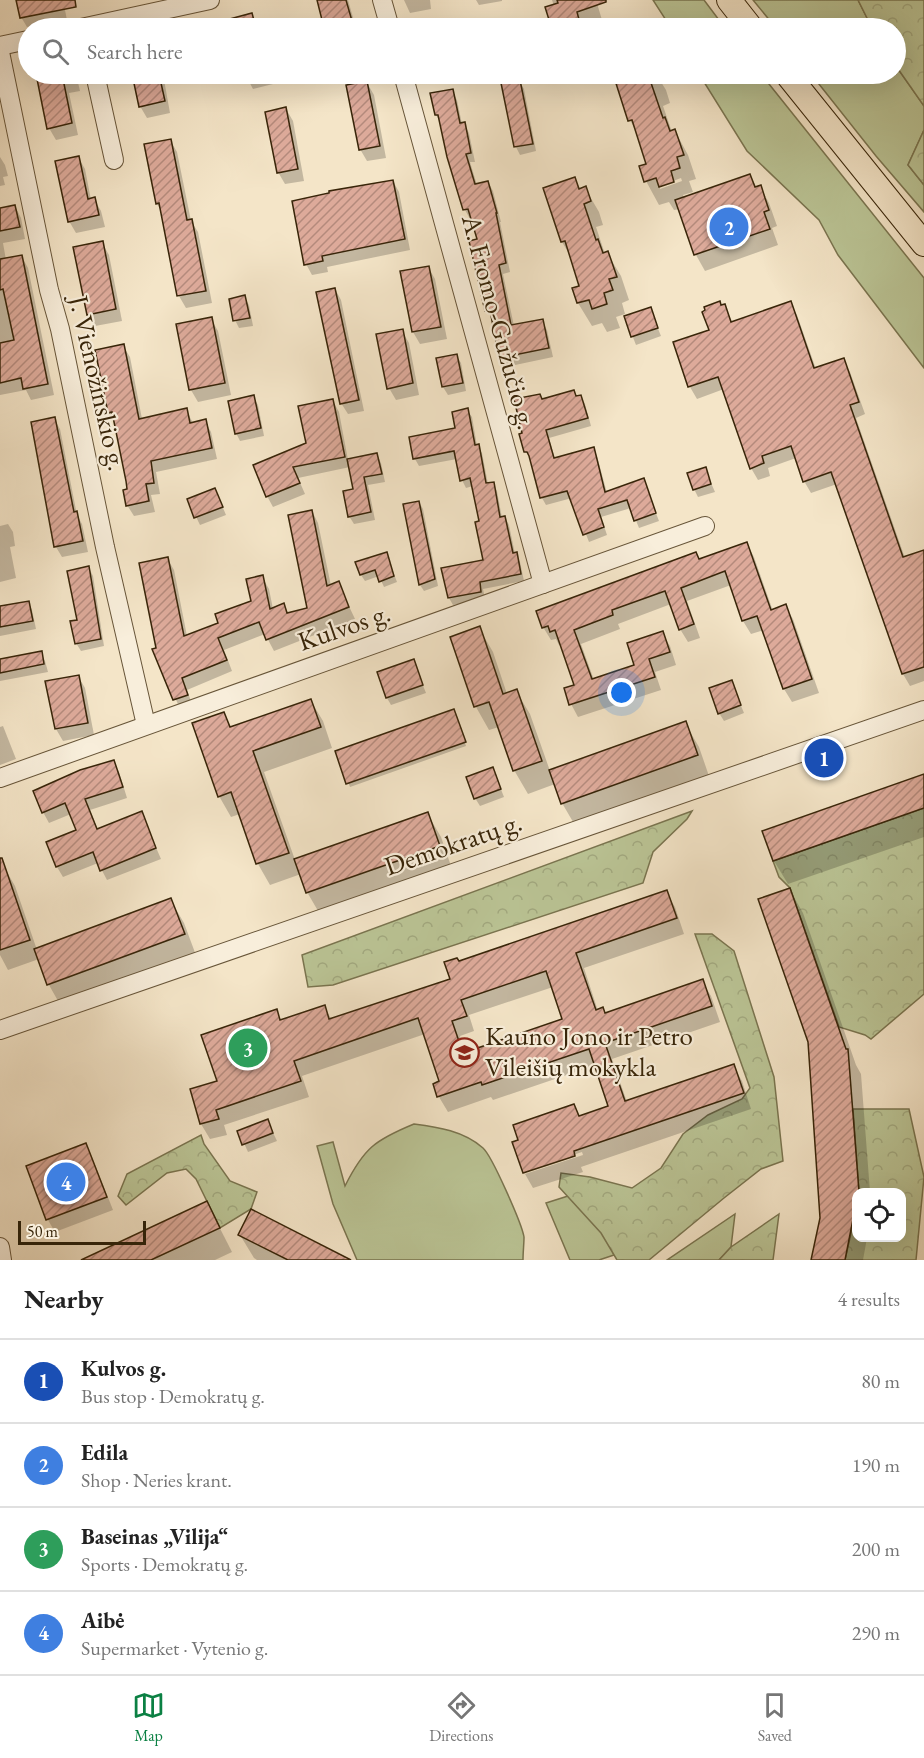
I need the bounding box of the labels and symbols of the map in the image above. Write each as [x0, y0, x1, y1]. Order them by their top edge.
pin: 2 [710, 204, 748, 250]
street label: A. Fromo-Gužučio g. [454, 210, 545, 433]
street label: J. Vienožinskio g. [61, 290, 136, 474]
street label: Kulvos g. [293, 594, 395, 659]
your location [607, 678, 636, 707]
pin: 1 [804, 736, 844, 780]
street label: Demokratų g. [379, 804, 526, 883]
place label: Kauno Jono ir Petro Vileišių mokykla [485, 1018, 693, 1084]
pin: 3 [228, 1026, 268, 1070]
school or university icon: Kauno Jono ir Petro Vileišių mokykla [448, 1036, 480, 1068]
pin: 4 [46, 1160, 86, 1204]
scale bar [18, 1218, 146, 1246]

